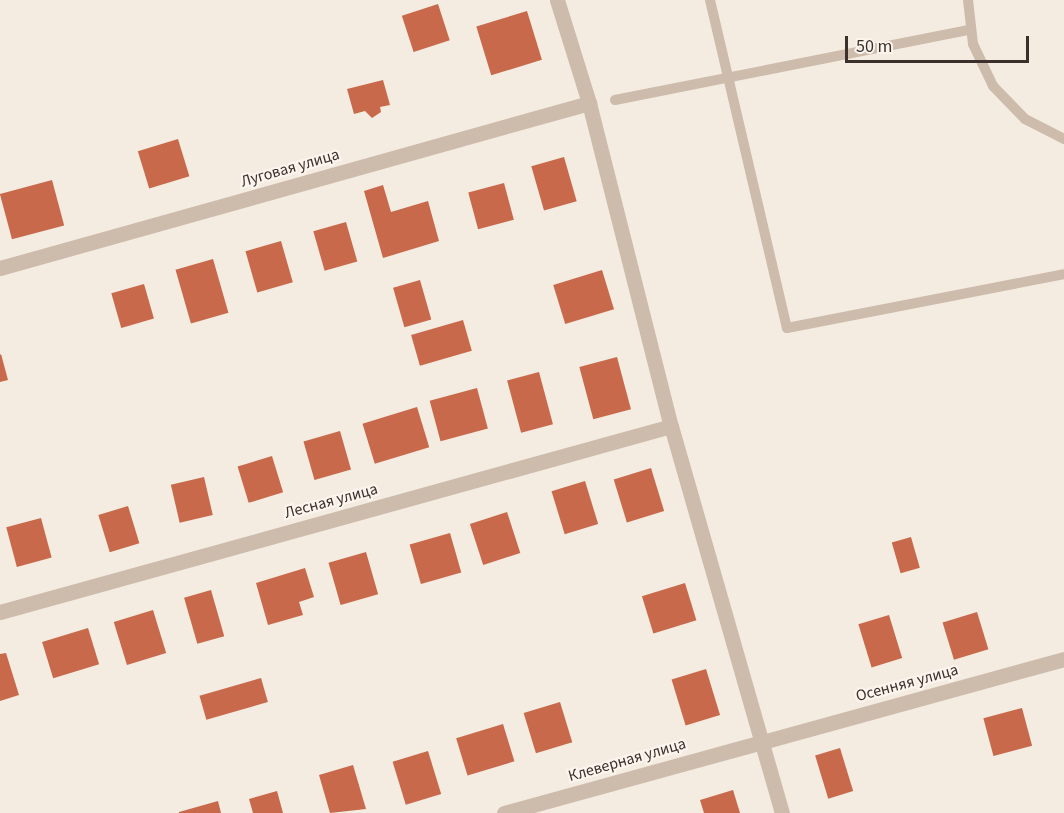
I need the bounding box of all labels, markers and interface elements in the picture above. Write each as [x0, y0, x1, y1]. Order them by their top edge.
scale bar [848, 24, 1032, 62]
text: 50 m [856, 34, 892, 59]
street label: Луговая улица [238, 145, 342, 191]
street label: Лесная улица [282, 479, 380, 523]
street label: Осенняя улица [854, 660, 960, 706]
street label: Клеверная улица [566, 734, 688, 786]

